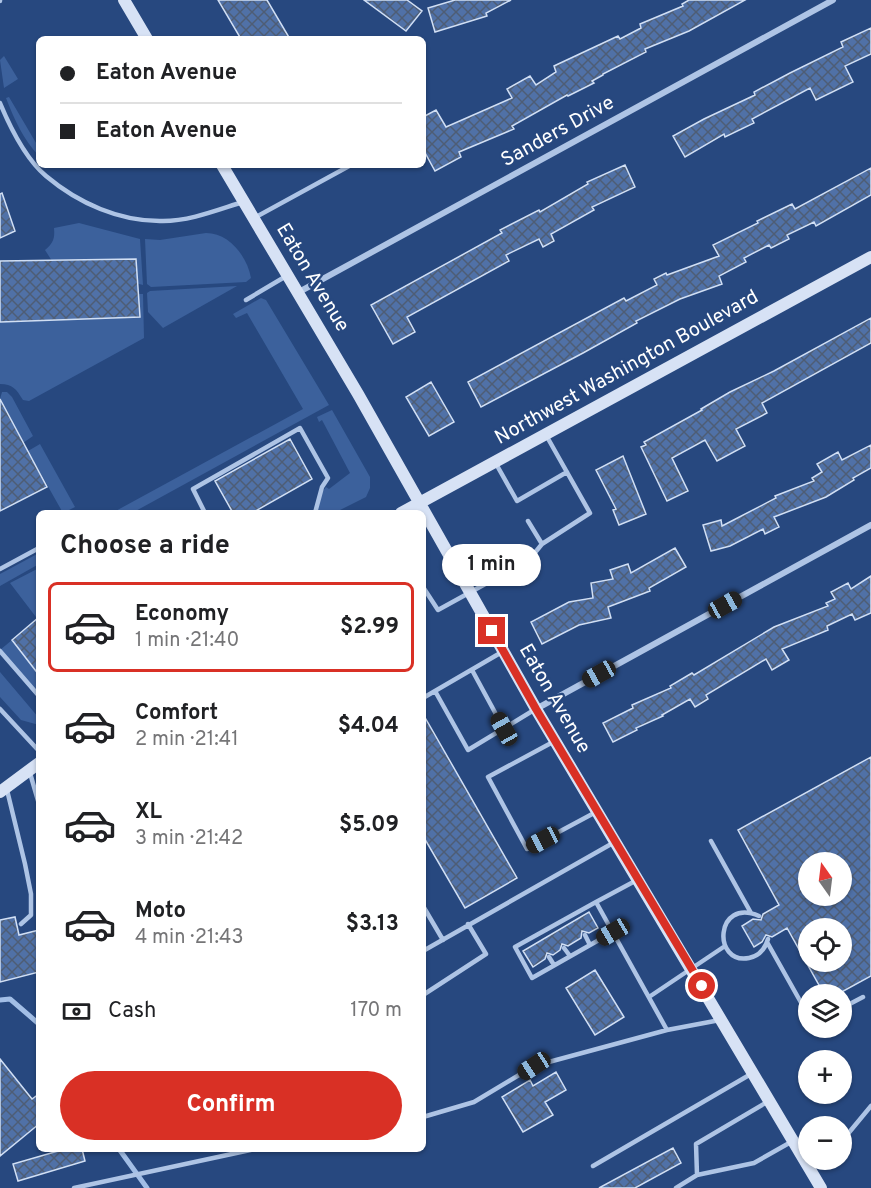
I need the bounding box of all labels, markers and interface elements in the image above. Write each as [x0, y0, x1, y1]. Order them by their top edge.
text: Eaton Avenue [96, 60, 237, 87]
street label: Sanders Drive [497, 90, 619, 174]
text: Eaton Avenue [96, 118, 237, 145]
street label: Eaton Avenue [269, 219, 355, 337]
street label: Northwest Washington Boulevard [491, 285, 763, 451]
text: Choose a ride [60, 529, 230, 563]
callout: 1 min [442, 544, 542, 586]
text: 1 min [467, 552, 516, 578]
car [705, 588, 745, 622]
icon: car [63, 600, 117, 654]
text: Economy [135, 601, 229, 628]
text: $2.99 [340, 614, 399, 641]
route end [478, 617, 505, 644]
text: 1 min · 21:40 [135, 628, 239, 654]
street label: Eaton Avenue [512, 639, 596, 759]
car [579, 657, 619, 691]
icon: car [63, 699, 117, 753]
text: Comfort [135, 700, 218, 727]
car [487, 709, 521, 749]
text: $4.04 [338, 713, 399, 740]
text: 2 min · 21:41 [135, 727, 239, 753]
icon: car [63, 798, 117, 852]
text: XL [135, 799, 162, 826]
text: $5.09 [339, 812, 399, 839]
car [523, 824, 563, 856]
text: 3 min · 21:42 [135, 826, 243, 852]
north arrow [798, 852, 852, 906]
map controls [798, 852, 852, 1170]
icon: car [63, 897, 117, 951]
text: Moto [135, 898, 186, 925]
text: $3.13 [346, 911, 399, 938]
car [593, 915, 633, 949]
button: locate [798, 918, 852, 972]
text: 4 min · 21:43 [135, 925, 243, 951]
route start [688, 972, 715, 999]
button: layers [798, 984, 852, 1038]
icon: cash [60, 995, 93, 1028]
text: Cash [108, 998, 157, 1025]
text: 170 m [350, 998, 402, 1024]
car [514, 1049, 554, 1083]
button: + [798, 1050, 852, 1104]
button: Confirm [60, 1071, 402, 1140]
button: − [798, 1116, 852, 1170]

